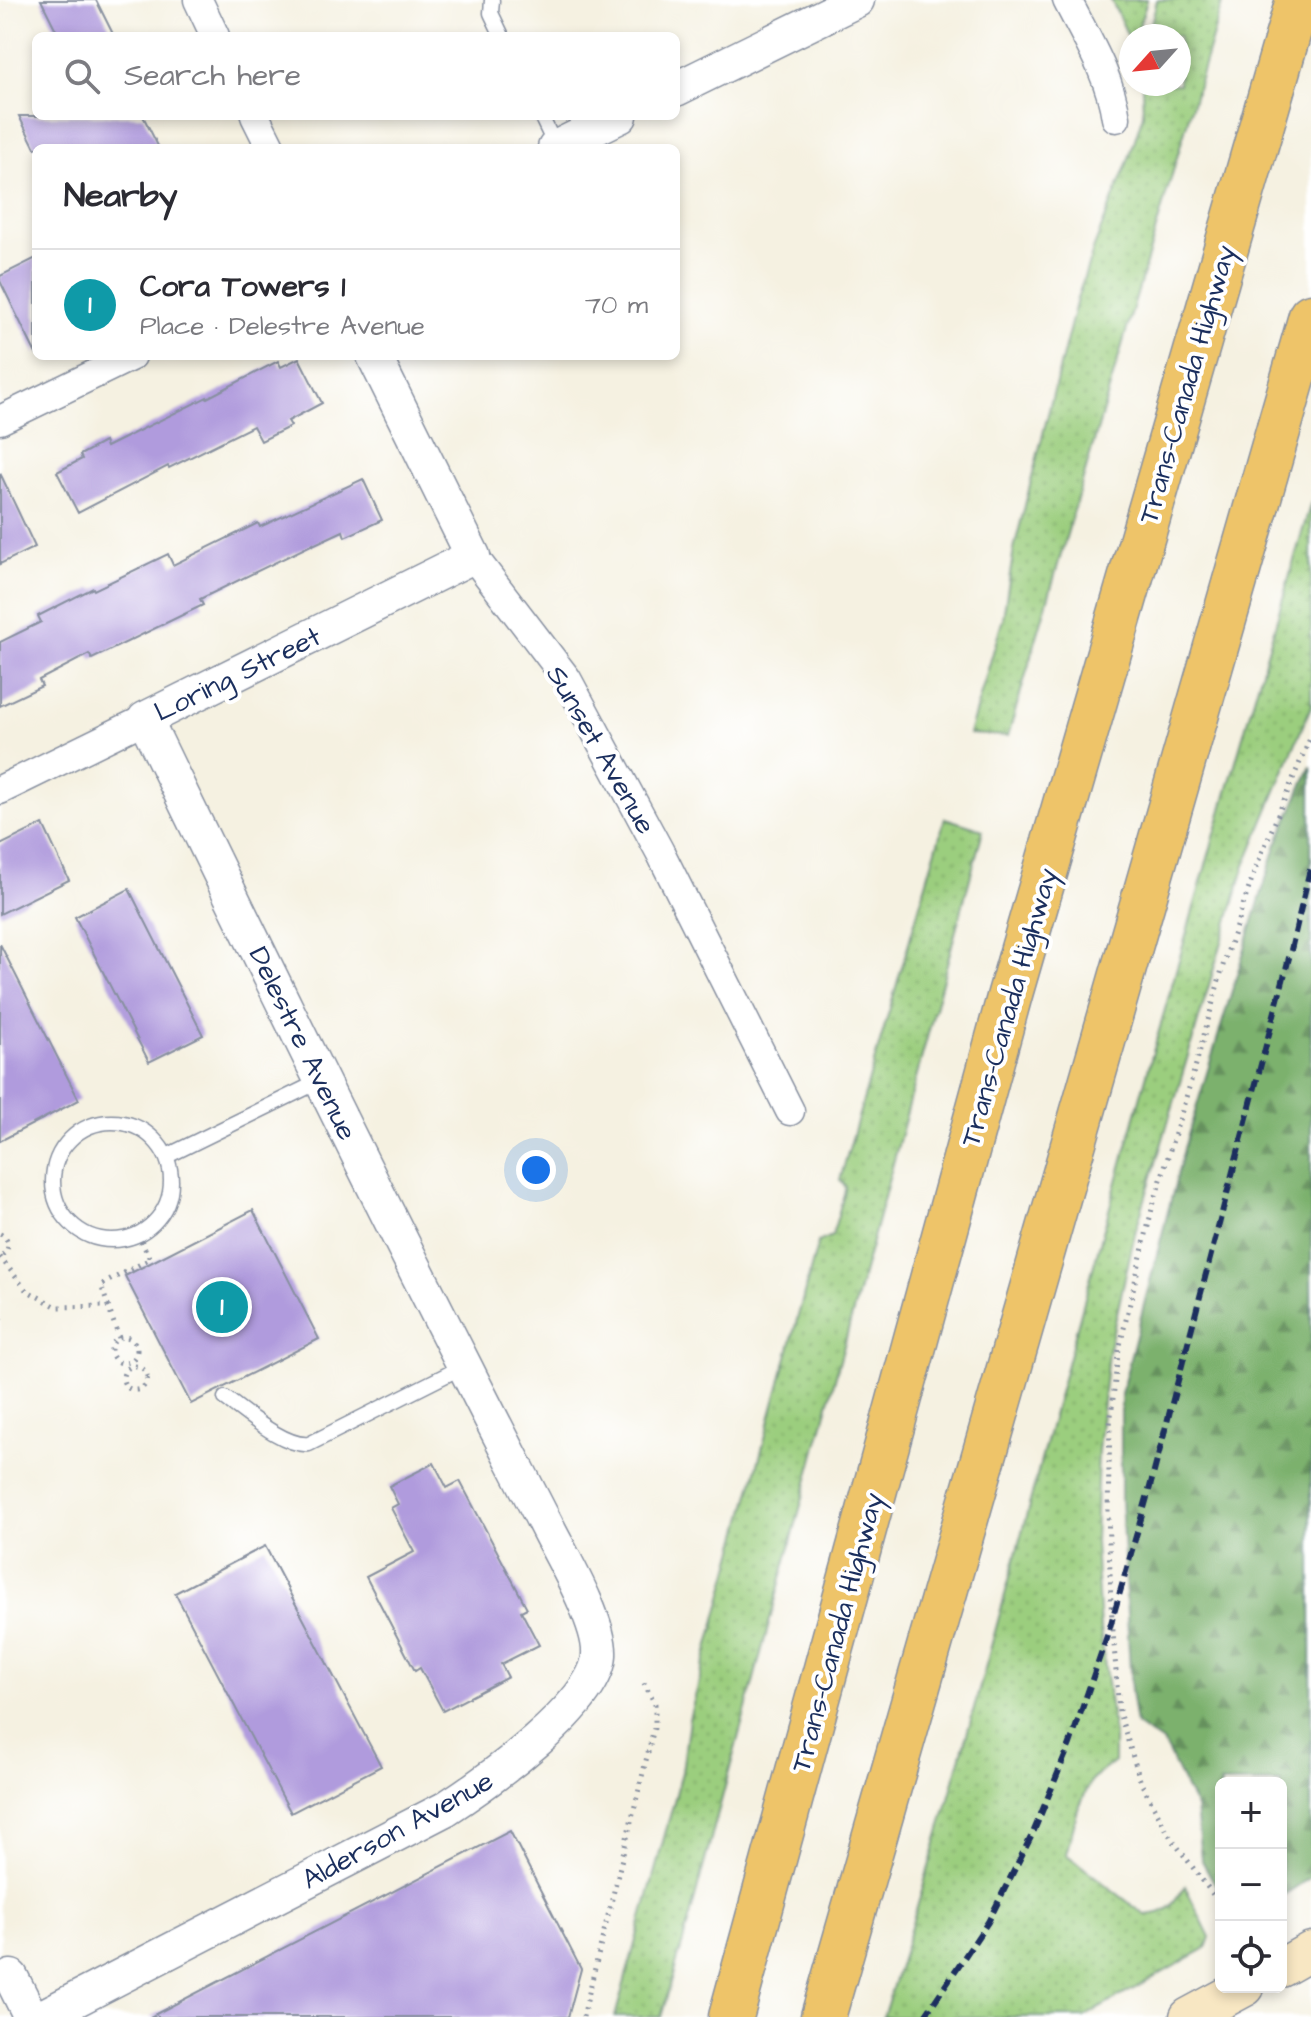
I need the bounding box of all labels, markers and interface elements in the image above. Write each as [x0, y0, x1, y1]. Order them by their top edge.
north arrow [1119, 24, 1191, 96]
search box [32, 32, 680, 120]
icon: search [60, 54, 104, 98]
text: Search here [124, 55, 301, 97]
text: Nearby [64, 172, 178, 220]
street label: Trans-Canada Highway [1129, 241, 1248, 529]
text: Cora Towers 1 [140, 266, 345, 308]
text: 1 [88, 287, 92, 323]
text: 70 m [585, 287, 648, 323]
text: Place · Delestre Avenue [140, 308, 425, 344]
street label: Loring Street [148, 617, 329, 732]
street label: Sunset Avenue [537, 658, 665, 841]
street label: Trans-Canada Highway [951, 864, 1070, 1152]
street label: Delestre Avenue [239, 940, 366, 1147]
your location [516, 1150, 556, 1190]
pin: 1 [196, 1277, 248, 1337]
street label: Trans-Canada Highway [781, 1488, 895, 1777]
street label: Alderson Avenue [295, 1762, 500, 1899]
map controls [1215, 1777, 1287, 1993]
button: + [1215, 1777, 1287, 1849]
button: − [1215, 1849, 1287, 1921]
button: locate [1215, 1921, 1287, 1993]

